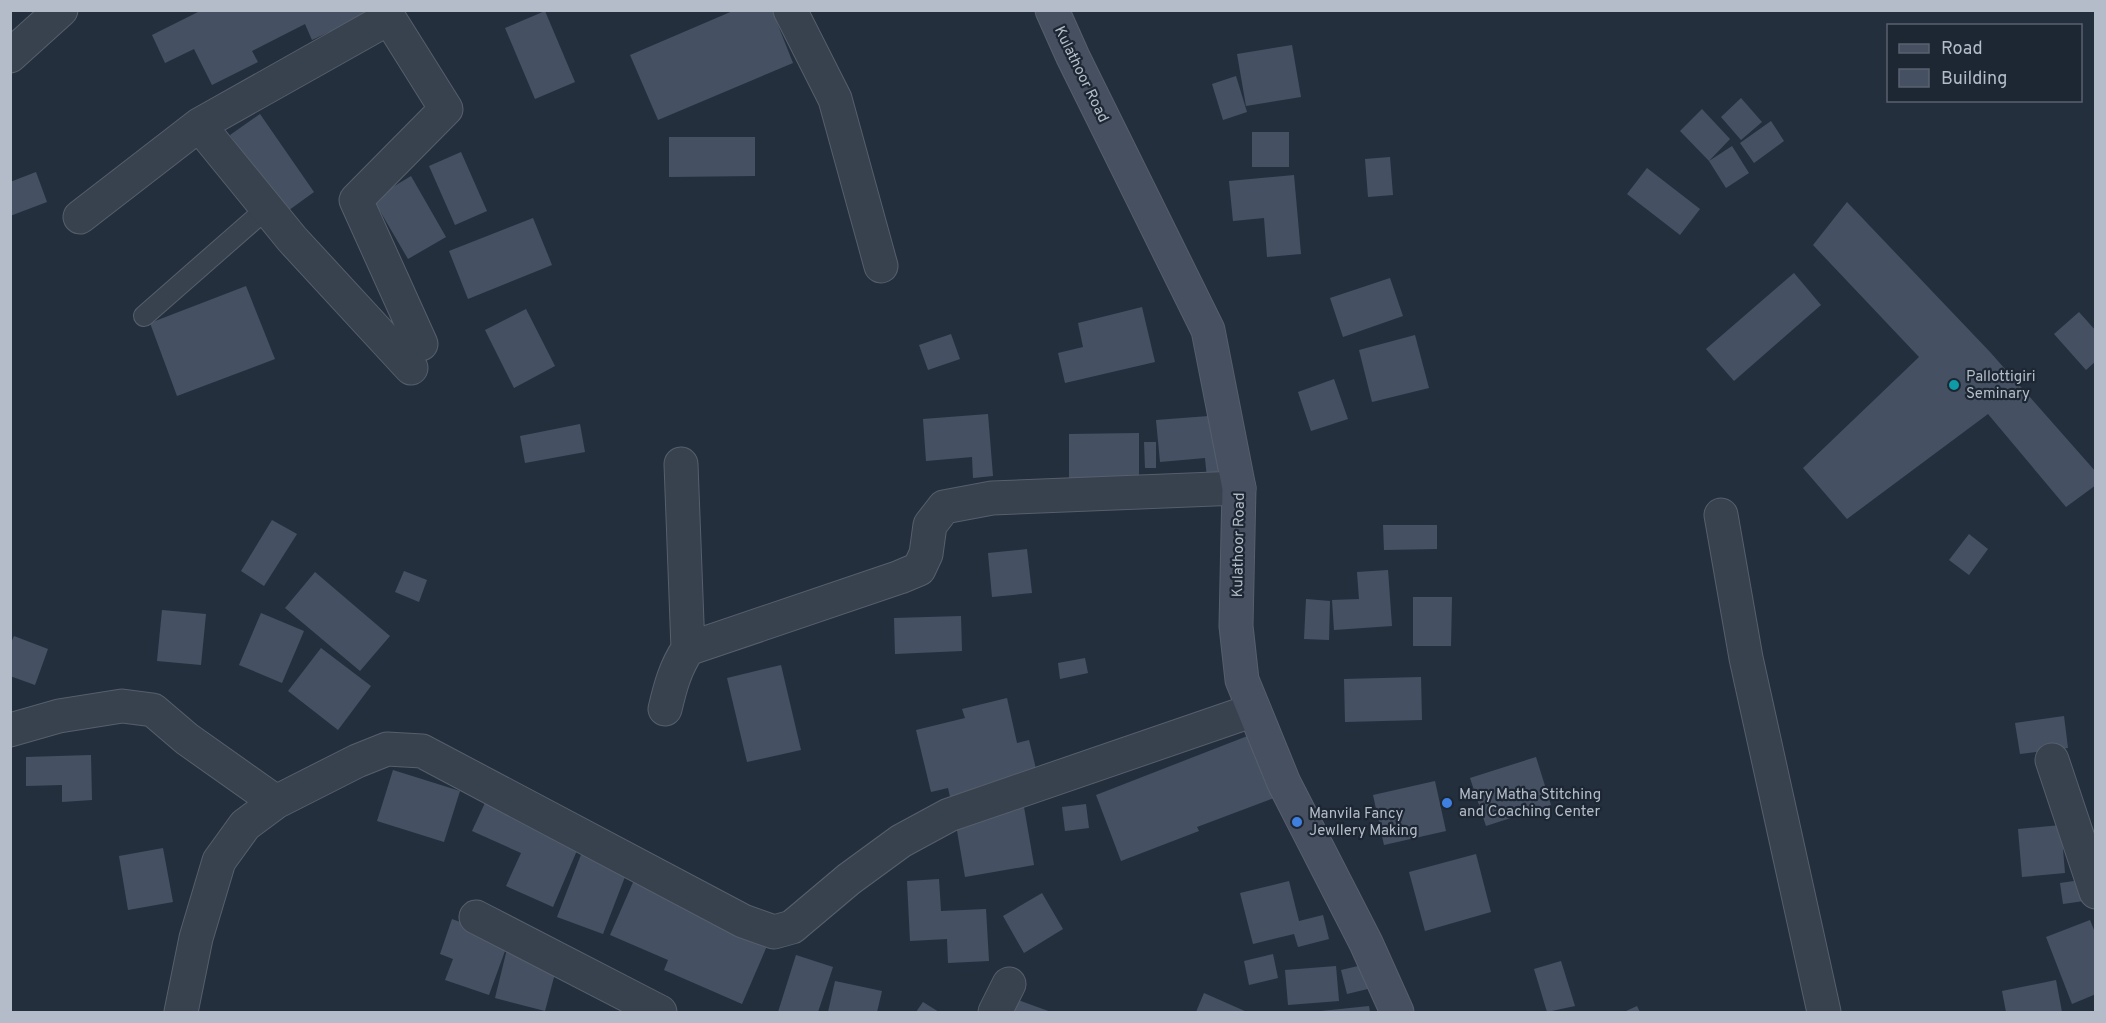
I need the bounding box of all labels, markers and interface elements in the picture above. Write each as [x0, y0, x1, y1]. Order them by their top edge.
street label: Kulathoor Road [1049, 23, 1112, 126]
legend [1887, 24, 2082, 102]
text: Road [1941, 38, 1983, 61]
text: Building [1941, 68, 2007, 91]
place label: Pallottigiri Seminary [1966, 368, 2036, 404]
marker: Pallottigiri Seminary [1947, 378, 1961, 392]
street label: Kulathoor Road [1229, 492, 1250, 598]
place label: Mary Matha Stitching and Coaching Center [1459, 786, 1601, 822]
marker: Mary Matha Stitching and Coaching Center [1440, 796, 1454, 810]
place label: Manvila Fancy Jewllery Making [1309, 805, 1418, 841]
marker: Manvila Fancy Jewllery Making [1290, 815, 1304, 829]

